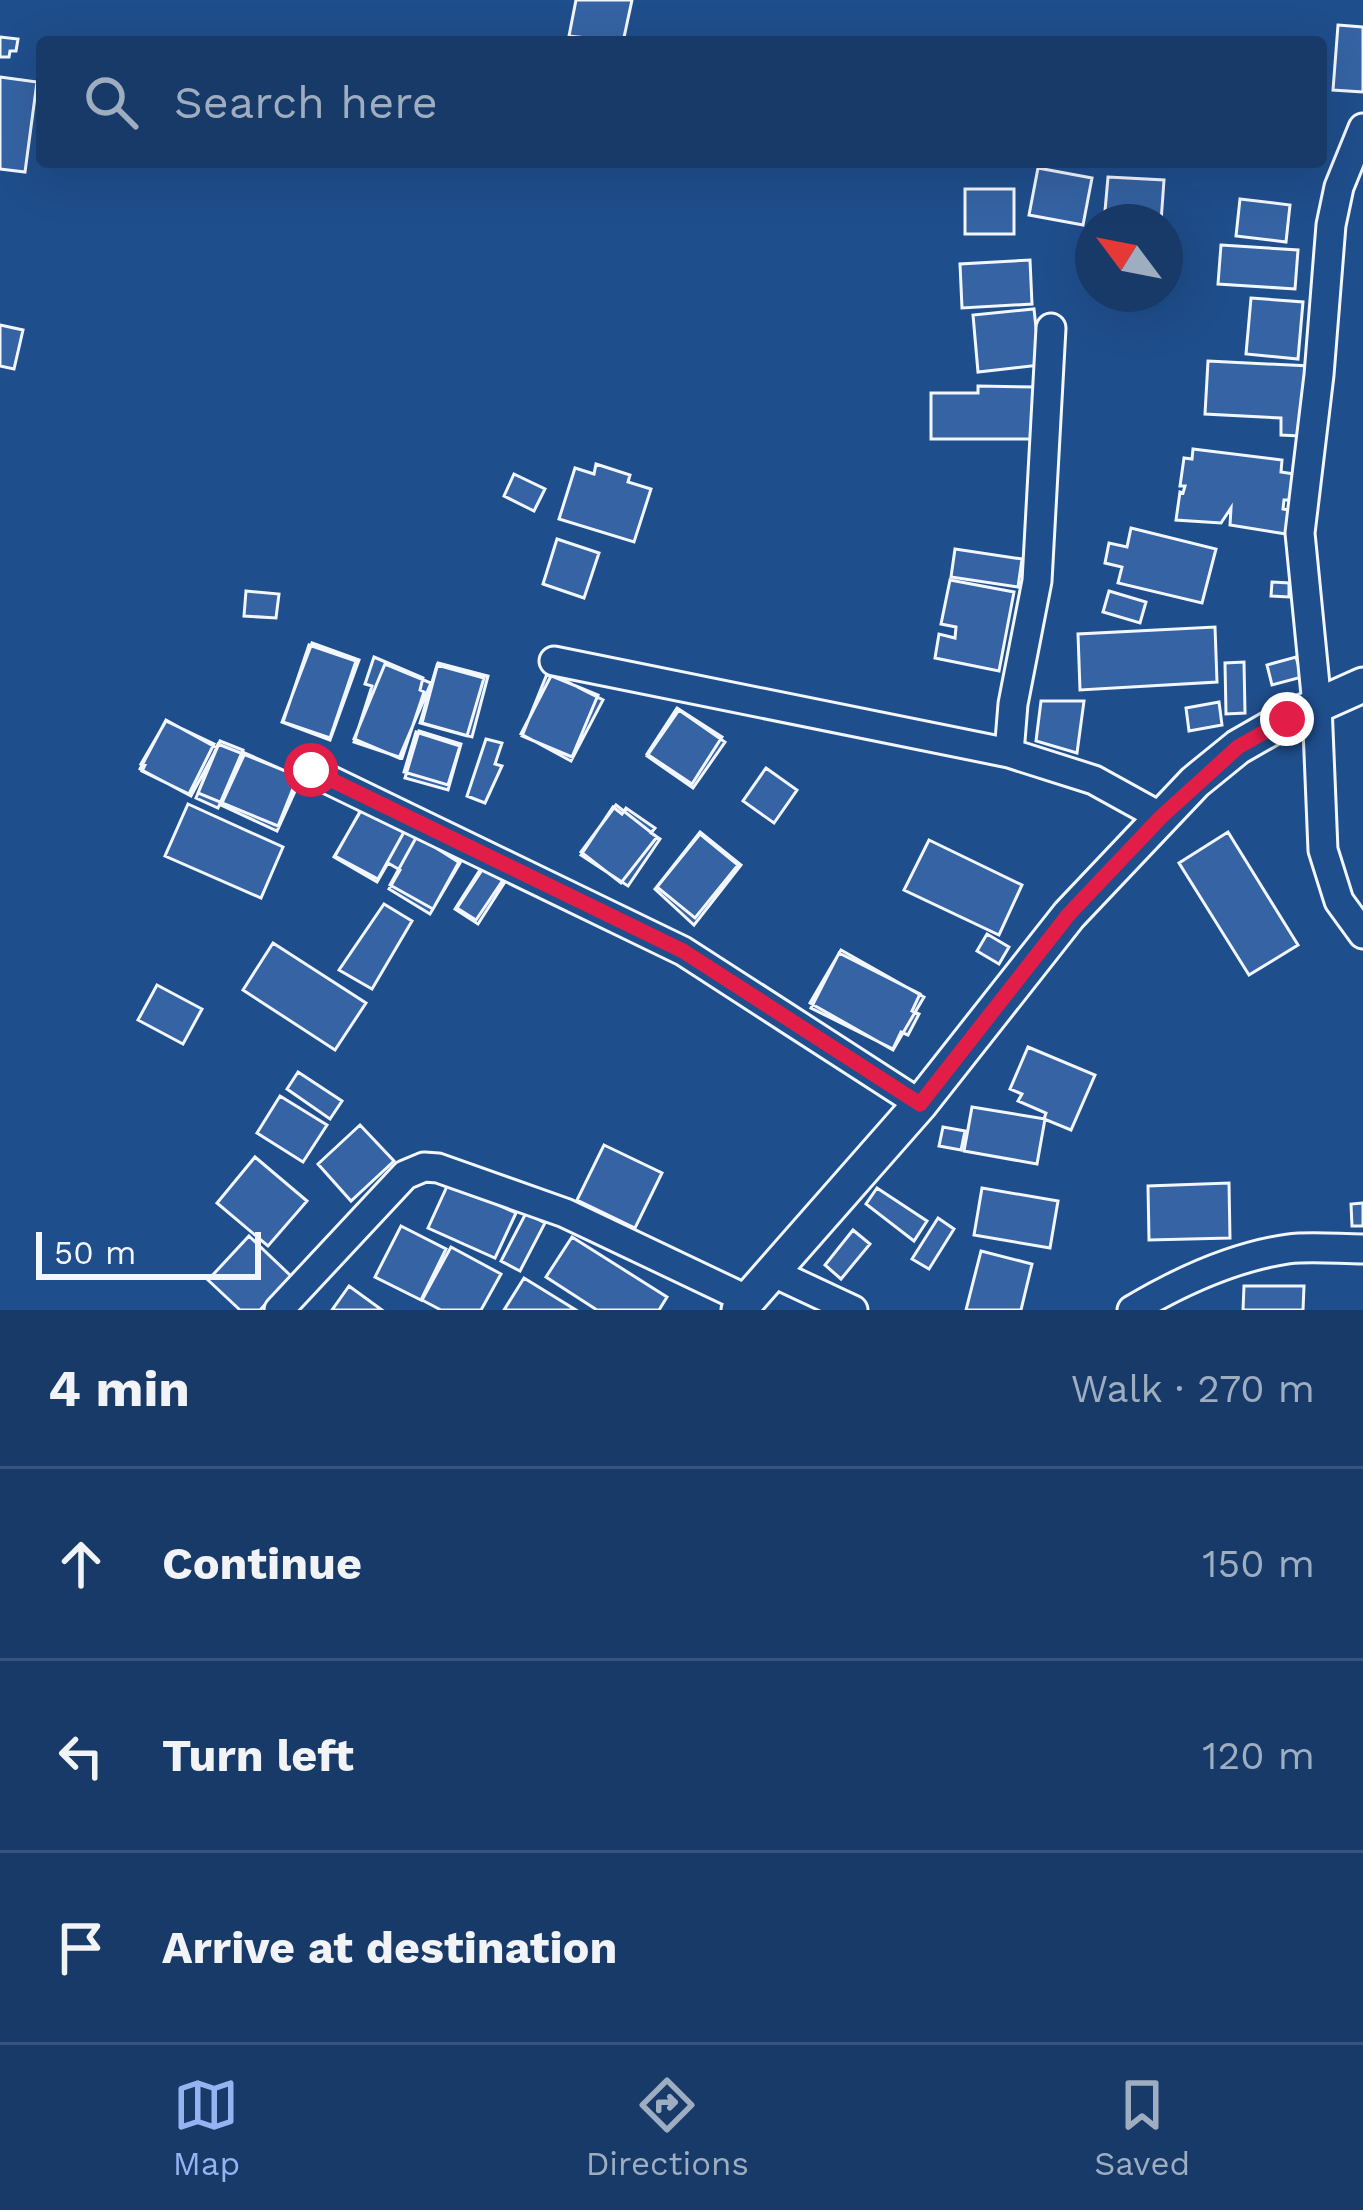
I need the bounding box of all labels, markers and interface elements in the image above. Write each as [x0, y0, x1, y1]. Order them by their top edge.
search box [36, 36, 1327, 168]
icon: search [78, 69, 144, 135]
text: Search here [174, 76, 438, 129]
north arrow [1075, 204, 1183, 312]
route end [1260, 692, 1314, 746]
route start [284, 743, 338, 797]
scale bar [36, 1226, 261, 1279]
text: 50 m [54, 1233, 136, 1272]
text: 4 min [48, 1359, 190, 1418]
text: Walk · 270 m [1071, 1366, 1315, 1411]
icon: ahead [48, 1531, 114, 1597]
text: Continue [162, 1537, 362, 1590]
text: 150 m [1202, 1541, 1315, 1586]
icon: left [48, 1723, 114, 1789]
text: Turn left [162, 1729, 354, 1782]
text: 120 m [1202, 1733, 1315, 1778]
icon: arrive [48, 1915, 114, 1981]
text: Arrive at destination [162, 1921, 617, 1974]
tab: Map [173, 2072, 240, 2183]
tab: Directions [586, 2072, 749, 2183]
tab: Saved [1094, 2072, 1190, 2183]

